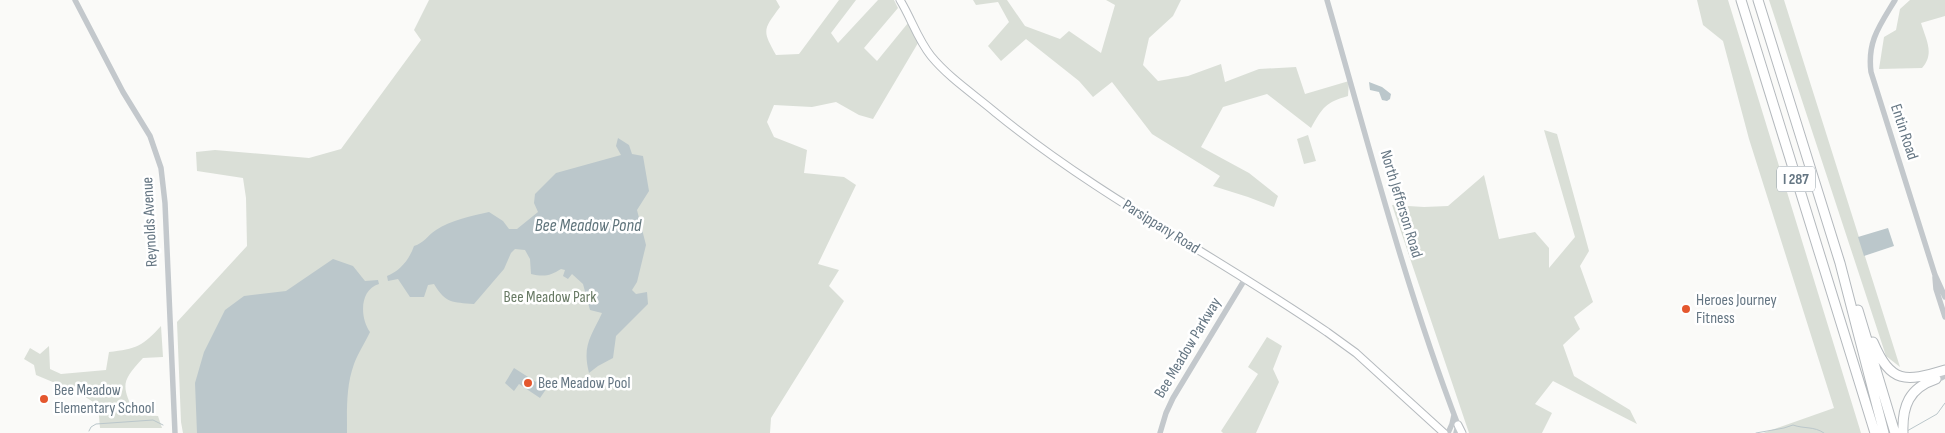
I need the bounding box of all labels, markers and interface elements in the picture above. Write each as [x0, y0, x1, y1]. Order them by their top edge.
street label: Entin Road [1886, 102, 1922, 162]
street label: North Jefferson Road [1376, 148, 1426, 260]
road number: I 287 [1777, 166, 1815, 192]
street label: Reynolds Avenue [138, 176, 162, 268]
street label: Parsippany Road [1119, 196, 1203, 258]
water label: Bee Meadow Pond [535, 215, 642, 236]
park label: Bee Meadow Park [504, 288, 596, 307]
place label: Heroes Journey Fitness [1696, 291, 1777, 328]
street label: Bee Meadow Parkway [1151, 294, 1225, 402]
marker: Heroes Journey Fitness [1680, 303, 1692, 315]
place label: Bee Meadow Pool [538, 374, 630, 393]
marker: Bee Meadow Pool [522, 377, 534, 389]
place label: Bee Meadow Elementary School [54, 381, 154, 418]
marker: Bee Meadow Elementary School [38, 393, 50, 405]

